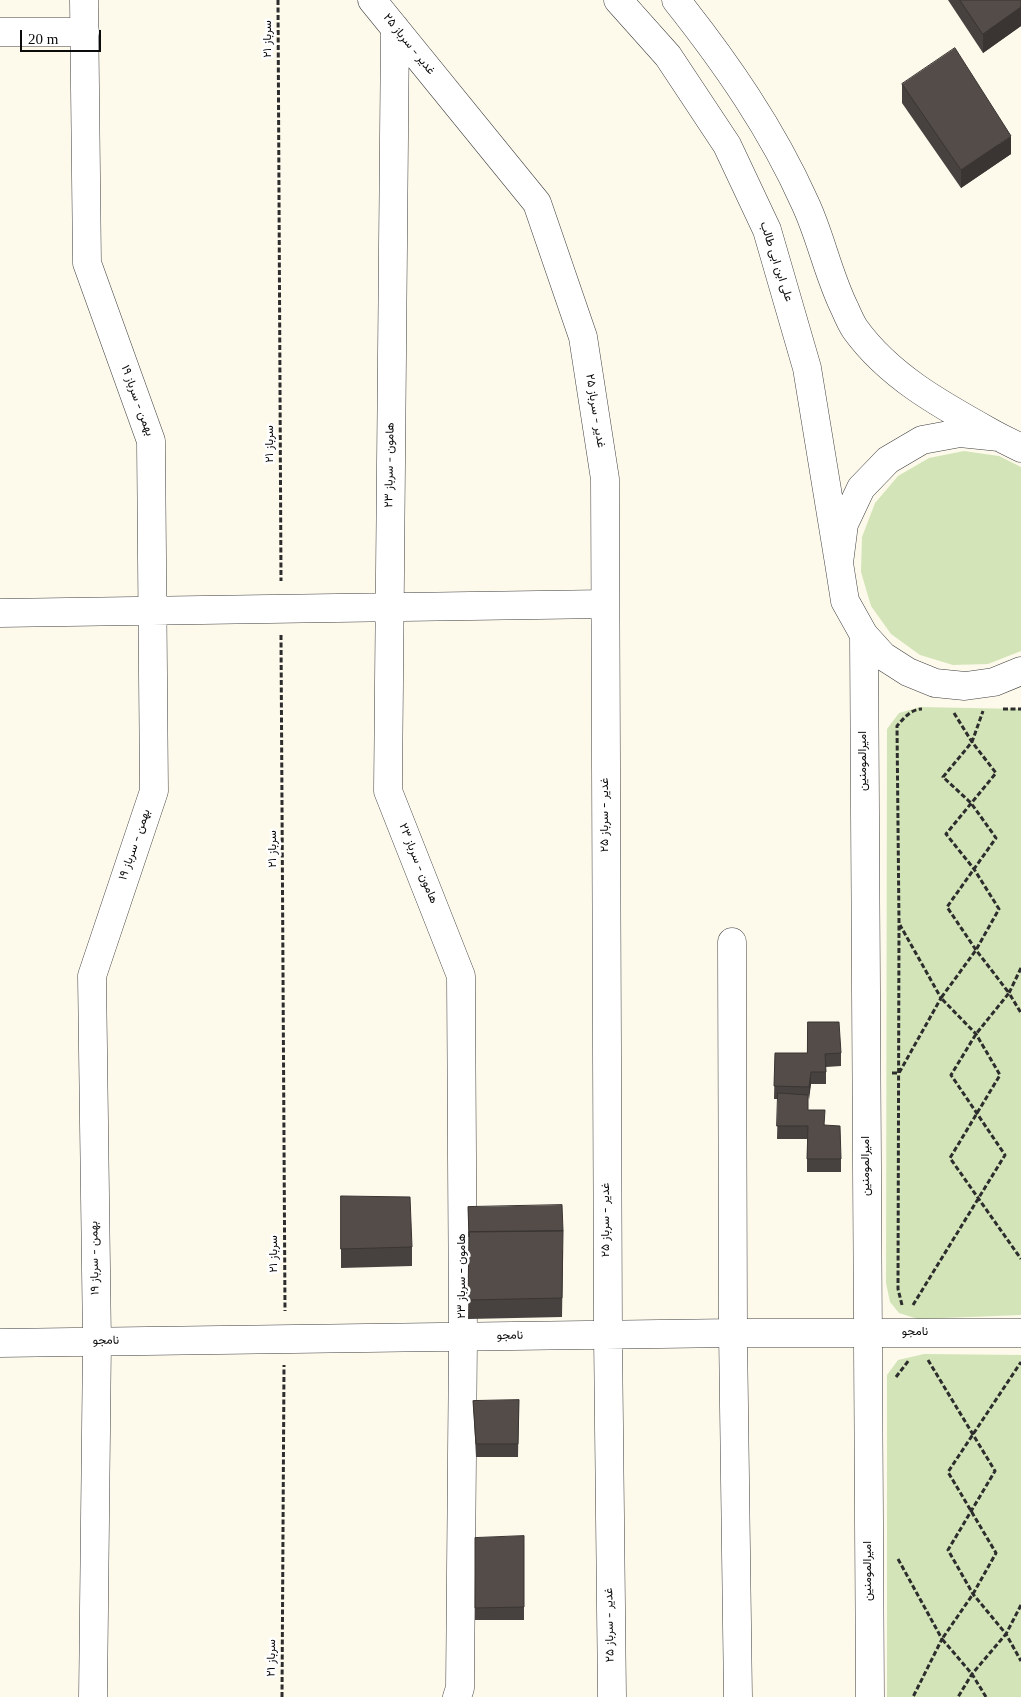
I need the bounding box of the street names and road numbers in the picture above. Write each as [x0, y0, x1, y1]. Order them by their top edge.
street label: غدیر - سرباز ۲۵ [379, 11, 437, 79]
street label: سرباز ۲۱ [262, 20, 276, 58]
street label: علی ابن ابی طالب [755, 220, 795, 304]
street label: بهمن - سرباز ۱۹ [117, 364, 155, 438]
street label: غدیر - سرباز ۲۵ [581, 373, 607, 449]
street label: هامون - سرباز ۲۳ [383, 422, 399, 508]
street label: سرباز ۲۱ [264, 425, 278, 463]
street label: امیرالمومنین [857, 731, 871, 791]
street label: غدیر - سرباز ۲۵ [599, 778, 613, 852]
street label: بهمن - سرباز ۱۹ [117, 808, 155, 882]
street label: هامون - سرباز ۲۳ [394, 822, 440, 906]
street label: سرباز ۲۱ [267, 830, 281, 868]
street label: امیرالمومنین [860, 1136, 874, 1196]
street label: غدیر - سرباز ۲۵ [600, 1183, 614, 1257]
street label: بهمن - سرباز ۱۹ [88, 1221, 104, 1295]
street label: هامون - سرباز ۲۳ [456, 1233, 470, 1319]
street label: سرباز ۲۱ [268, 1235, 282, 1273]
street label: نامجو [902, 1326, 928, 1340]
street label: نامجو [497, 1330, 523, 1344]
street label: نامجو [93, 1335, 119, 1349]
street label: امیرالمومنین [862, 1541, 876, 1601]
street label: غدیر - سرباز ۲۵ [603, 1588, 619, 1662]
street label: سرباز ۲۱ [265, 1639, 281, 1677]

